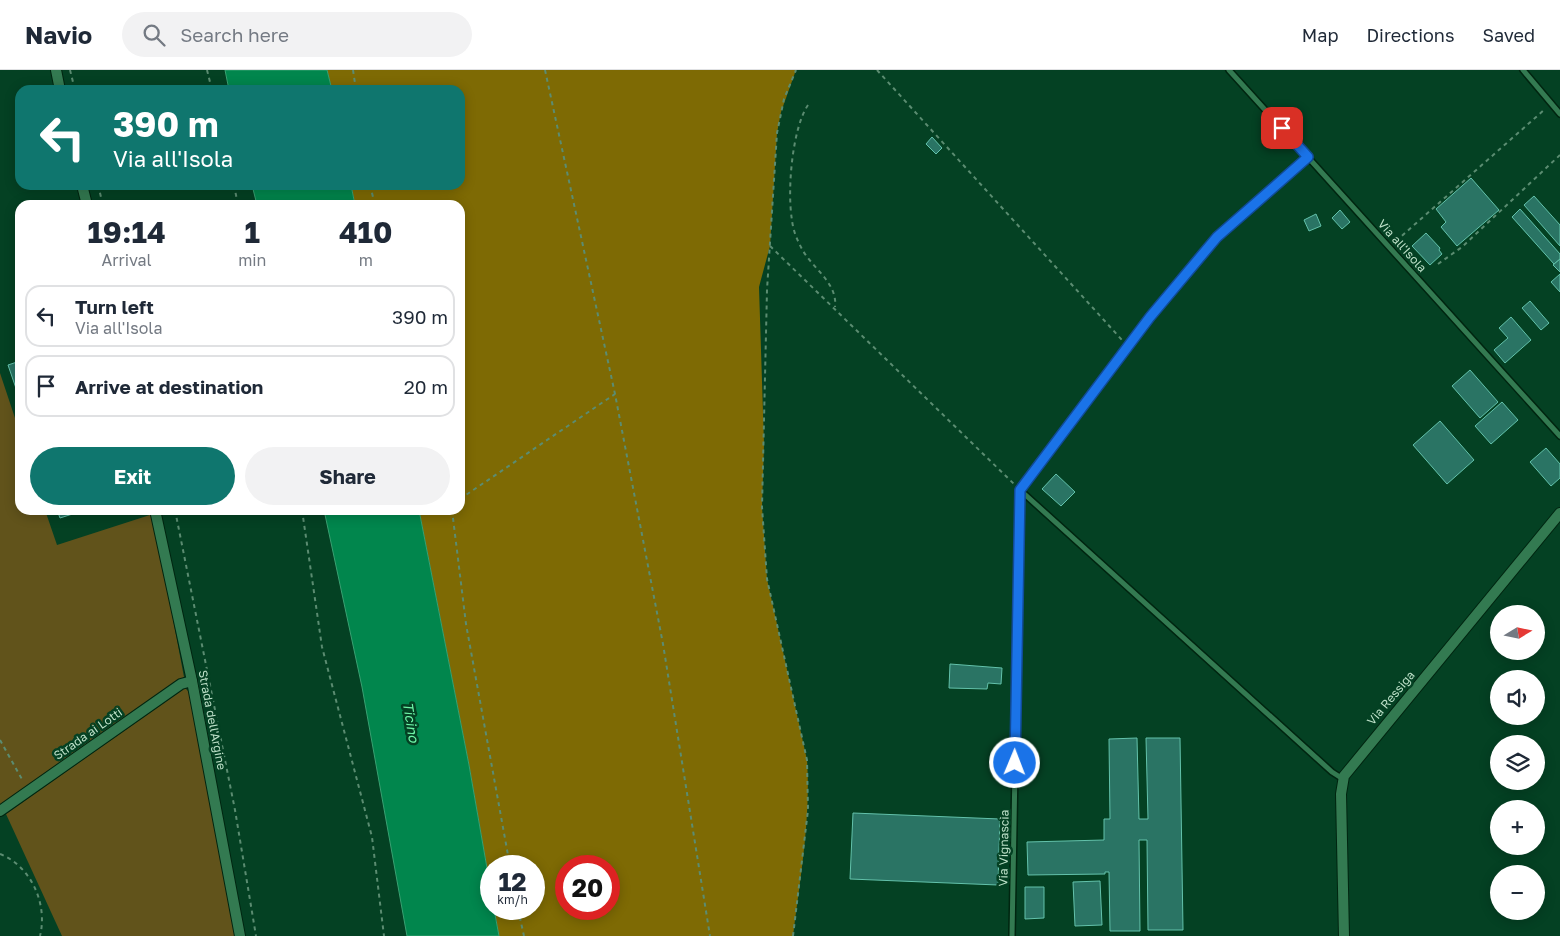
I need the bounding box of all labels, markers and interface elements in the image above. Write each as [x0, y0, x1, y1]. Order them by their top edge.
search box [122, 12, 472, 57]
text: Navio [25, 20, 92, 49]
icon: search [140, 21, 168, 49]
text: Search here [180, 23, 289, 46]
text: Map [1302, 24, 1338, 46]
text: Directions [1366, 24, 1454, 46]
text: Saved [1482, 24, 1535, 46]
text: 390 m [113, 103, 219, 145]
icon: left [30, 105, 95, 170]
pin [1261, 107, 1303, 149]
icon: arrive [1268, 114, 1296, 142]
text: Via all'Isola [113, 145, 233, 172]
text: 19:14 [87, 214, 166, 250]
text: 1 [245, 214, 260, 250]
text: 410 [339, 214, 393, 250]
street label: Via all'Isola [1375, 216, 1430, 275]
text: Arrival [102, 250, 152, 270]
text: min [238, 250, 266, 270]
text: m [359, 250, 373, 270]
text: Turn left [75, 295, 154, 318]
icon: left [32, 302, 60, 330]
text: 390 m [392, 305, 448, 328]
text: Via all'Isola [75, 318, 162, 338]
icon: arrive [32, 372, 60, 400]
text: Arrive at destination [75, 375, 263, 398]
text: 20 m [404, 375, 448, 398]
button: Exit [30, 447, 235, 505]
button: Share [245, 447, 450, 505]
north arrow [1490, 605, 1545, 660]
map controls [1490, 605, 1545, 920]
street label: Via Ressiga [1364, 668, 1418, 728]
street label: Strada dell'Argine [195, 669, 230, 771]
button: sound [1490, 670, 1545, 725]
water label: Ticino [400, 700, 423, 745]
street label: Strada ai Lotti [50, 704, 125, 763]
button: layers [1490, 735, 1545, 790]
position arrow [988, 736, 1040, 788]
button: + [1490, 800, 1545, 855]
street label: Via Vignascia [995, 809, 1012, 886]
speed limit sign: 20 [555, 855, 620, 920]
button: − [1490, 865, 1545, 920]
text: 12 [498, 866, 527, 897]
text: km/h [497, 892, 528, 907]

